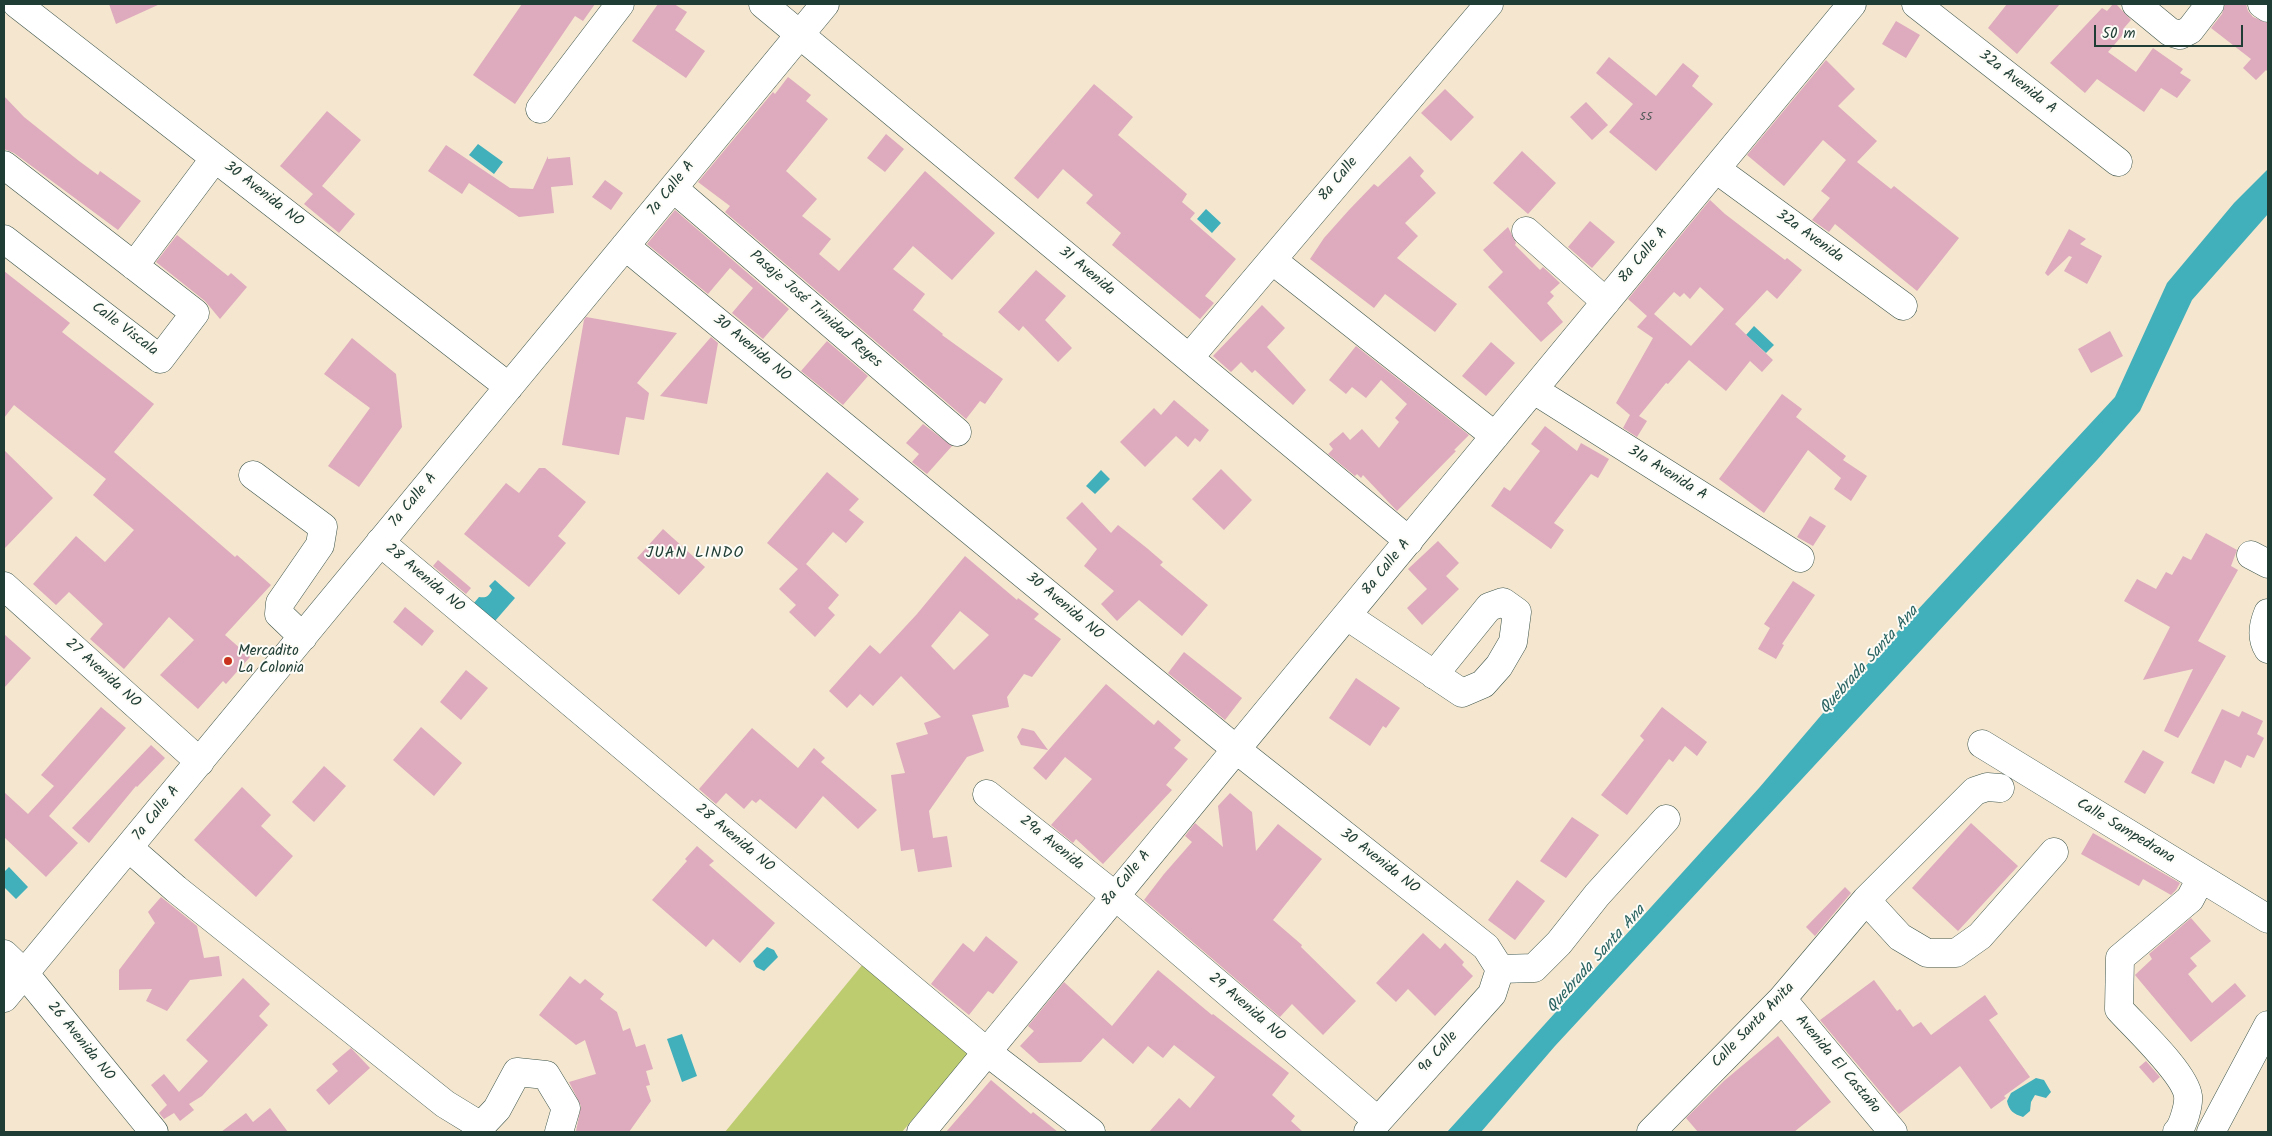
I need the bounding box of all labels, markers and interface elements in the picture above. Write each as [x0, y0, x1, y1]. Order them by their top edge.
scale bar [2097, 15, 2246, 47]
text: 50 m [2102, 22, 2136, 46]
street label: 32a Avenida A [1975, 47, 2059, 119]
house number: 55 [1640, 111, 1652, 125]
street label: 8a Calle [1315, 154, 1363, 206]
street label: 30 Avenida NO [220, 158, 306, 232]
street label: 7a Calle A [644, 158, 700, 220]
street label: 32a Avenida [1772, 207, 1846, 267]
street label: 8a Calle A [1615, 224, 1673, 288]
street label: 31 Avenida [1054, 243, 1118, 301]
street label: Pasaje José Trinidad Reyes [745, 248, 885, 372]
street label: Calle Viscala [87, 299, 161, 361]
street label: 30 Avenida NO [709, 311, 793, 387]
street label: 31a Avenida A [1624, 443, 1710, 505]
street label: 7a Calle A [386, 470, 442, 532]
street label: 8a Calle A [1359, 536, 1415, 600]
street label: 28 Avenida NO [381, 541, 467, 617]
district label: JUAN LINDO [644, 544, 746, 564]
street label: 30 Avenida NO [1022, 569, 1106, 645]
water label: Quebrada Santa Ana [1816, 603, 1924, 719]
street label: 27 Avenida NO [61, 635, 143, 713]
place label: Mercadito La Colonia [238, 643, 304, 678]
marker: Mercadito La Colonia [222, 655, 234, 667]
street label: 7a Calle A [129, 783, 185, 845]
street label: Calle Sampedrana [2073, 796, 2177, 868]
street label: 28 Avenida NO [691, 801, 777, 877]
street label: 29a Avenida [1015, 813, 1087, 875]
street label: 30 Avenida NO [1336, 825, 1422, 899]
street label: 8a Calle A [1098, 847, 1156, 911]
water label: Quebrada Santa Ana [1543, 902, 1651, 1018]
street label: 29 Avenida NO [1204, 970, 1288, 1046]
street label: Calle Santa Anita [1709, 980, 1799, 1072]
street label: 26 Avenida NO [43, 999, 117, 1085]
street label: Avenida El Castaño [1791, 1012, 1883, 1118]
street label: 9a Calle [1415, 1028, 1463, 1078]

